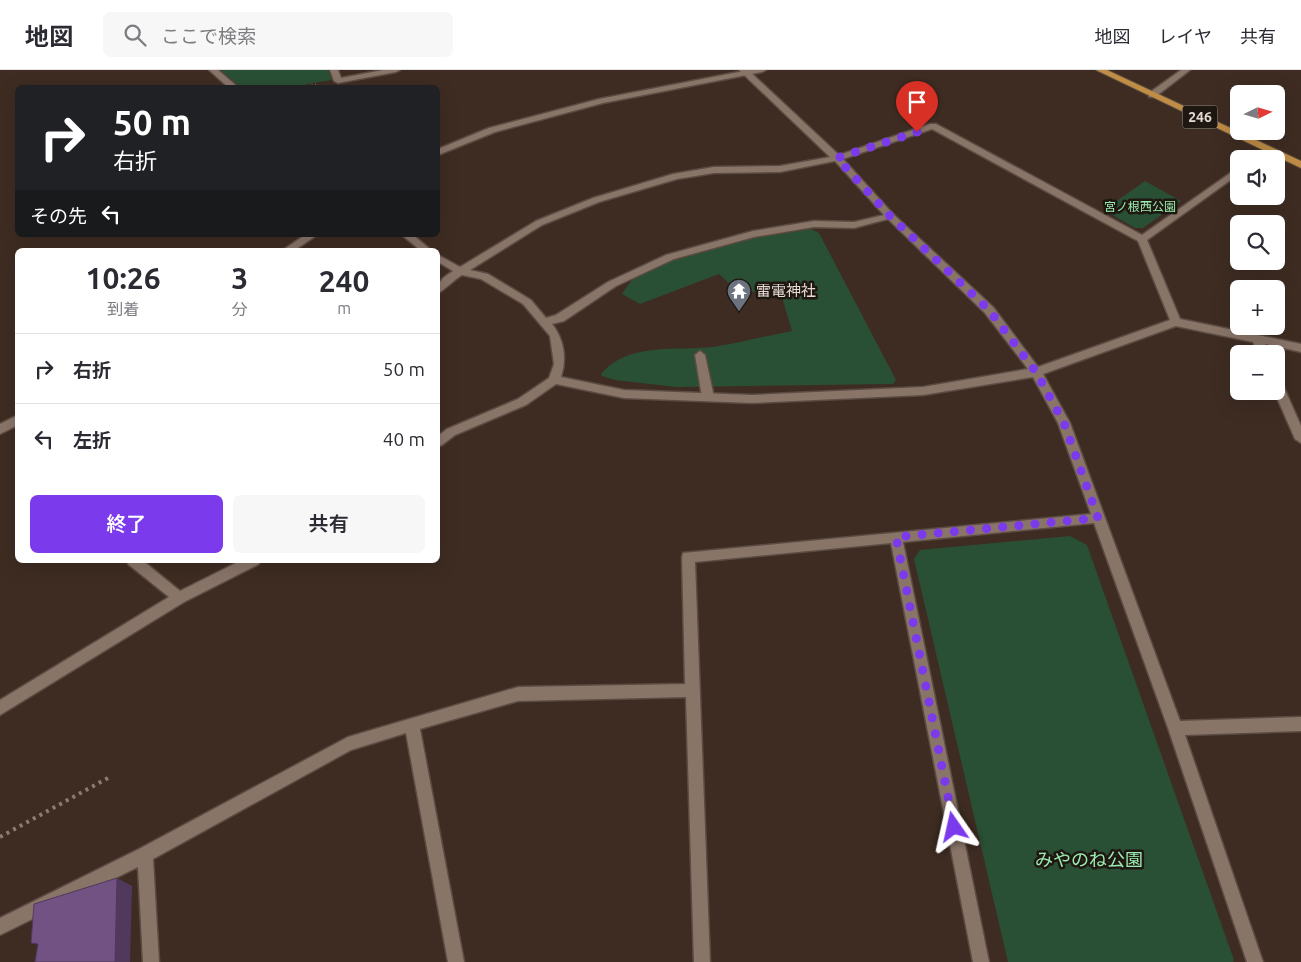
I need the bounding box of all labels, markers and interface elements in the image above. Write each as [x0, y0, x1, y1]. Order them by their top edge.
search box [103, 12, 453, 57]
icon: search [121, 21, 149, 49]
text: 地図 [25, 23, 73, 50]
text: ここで検索 [161, 25, 256, 47]
text: 地図 [1095, 26, 1131, 46]
text: レイヤ [1159, 26, 1212, 46]
text: 共有 [1240, 26, 1276, 46]
pin [896, 81, 938, 132]
north arrow [1230, 85, 1285, 140]
map controls [1230, 85, 1285, 400]
icon: arrive [903, 88, 931, 116]
text: 50 m [113, 102, 191, 142]
icon: right [30, 105, 95, 170]
road number: 246 [1182, 106, 1218, 128]
text: 右折 [113, 148, 157, 173]
button: sound [1230, 150, 1285, 205]
icon: left [97, 200, 125, 228]
park label: 宮ノ根西公園 [1104, 200, 1176, 213]
text: その先 [30, 205, 87, 227]
button: search [1230, 215, 1285, 270]
text: 10:26 [86, 261, 161, 295]
text: 3 [231, 261, 248, 295]
text: 240 [319, 264, 369, 298]
temple icon: 雷電神社 [726, 278, 752, 312]
button: + [1230, 280, 1285, 335]
place label: 雷電神社 [756, 282, 816, 299]
text: m [337, 299, 351, 317]
text: 到着 [107, 300, 139, 318]
text: 分 [232, 300, 248, 318]
button: − [1230, 345, 1285, 400]
icon: right [30, 355, 58, 383]
text: 50 m [383, 358, 425, 380]
text: 右折 [73, 359, 111, 381]
icon: left [30, 425, 58, 453]
text: 40 m [383, 428, 425, 450]
text: 左折 [73, 429, 111, 451]
button: 終了 [30, 495, 223, 553]
button: 共有 [233, 495, 425, 553]
position arrow [927, 800, 979, 852]
park label: みやのね公園 [1035, 849, 1143, 869]

